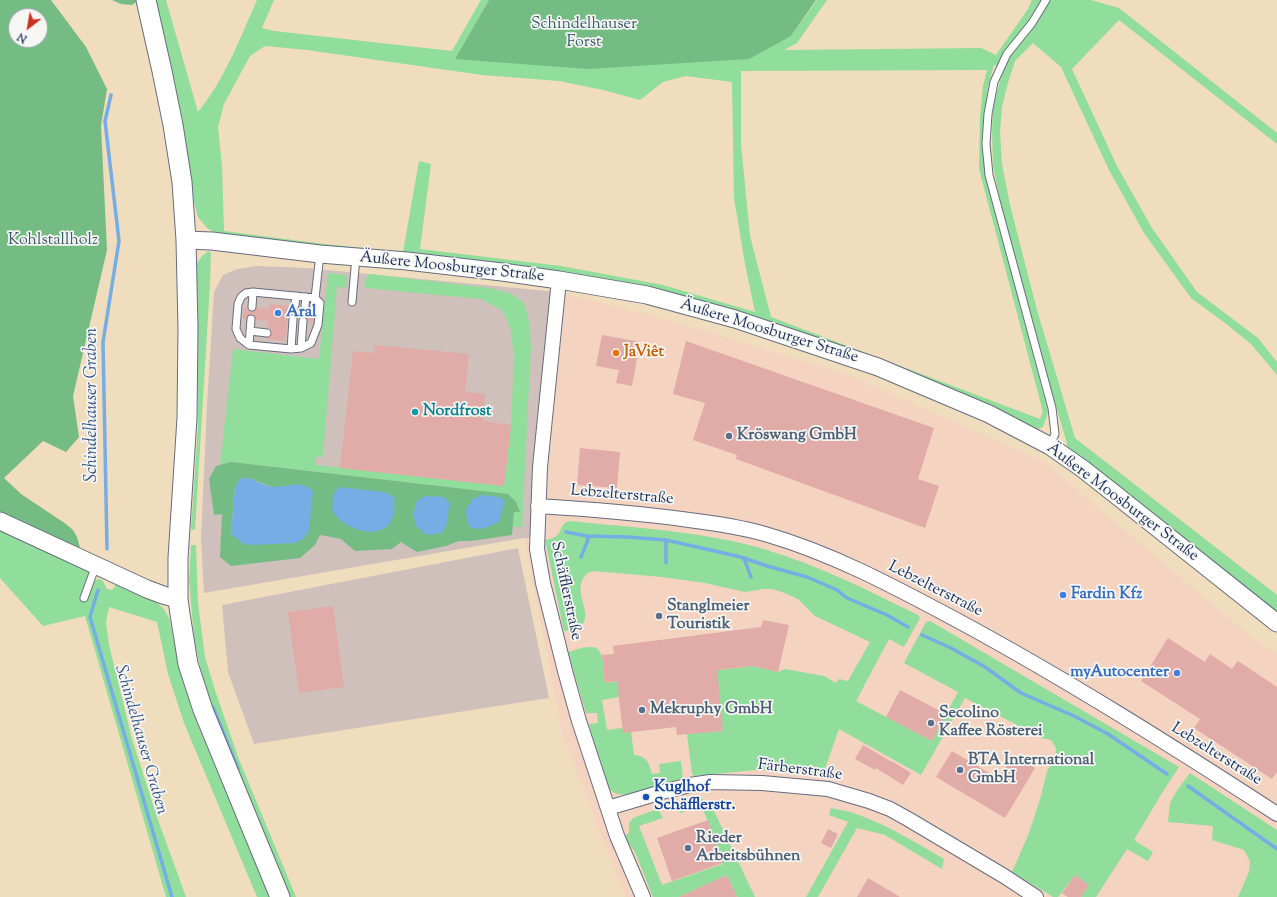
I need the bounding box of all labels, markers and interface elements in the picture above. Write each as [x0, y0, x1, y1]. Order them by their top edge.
north arrow [8, 8, 48, 48]
park label: Schindelhauser Forst [531, 15, 637, 53]
text: N [14, 28, 30, 47]
park label: Kohlstallholz [8, 231, 98, 251]
street label: Äußere Moosburger Straße [359, 249, 545, 287]
street label: Äußere Moosburger Straße [678, 296, 860, 368]
place label: Aral [286, 303, 317, 323]
marker: Aral [273, 308, 283, 318]
water label: Schindelhauser Graben [83, 328, 103, 482]
place label: JaViêt [624, 343, 664, 363]
marker: JaViêt [611, 348, 621, 358]
place label: Nordfrost [423, 402, 491, 422]
marker: Nordfrost [410, 407, 420, 417]
place label: Kröswang GmbH [737, 426, 857, 446]
marker: Kröswang GmbH [724, 431, 734, 441]
street label: Äußere Moosburger Straße [1042, 440, 1202, 566]
street label: Lebzelterstraße [570, 482, 674, 510]
street label: Schäfflerstraße [545, 540, 585, 642]
street label: Lebzelterstraße [885, 558, 985, 622]
place label: Fardin Kfz [1071, 585, 1142, 605]
marker: Fardin Kfz [1058, 590, 1068, 600]
place label: Stanglmeier Touristik [667, 597, 749, 635]
marker: Stanglmeier Touristik [654, 611, 664, 621]
water label: Schindelhauser Graben [109, 663, 171, 817]
place label: myAutocenter [1070, 663, 1169, 683]
marker: myAutocenter [1172, 668, 1182, 678]
place label: Mekruphy GmbH [650, 700, 772, 720]
place label: Secolino Kaffee Rösterei [939, 704, 1043, 742]
marker: Mekruphy GmbH [637, 705, 647, 715]
marker: Secolino Kaffee Rösterei [926, 718, 936, 728]
street label: Lebzelterstraße [1167, 719, 1265, 791]
place label: BTA International GmbH [968, 751, 1094, 789]
street label: Färberstraße [757, 756, 843, 786]
marker: BTA International GmbH [955, 765, 965, 775]
place label: Kuglhof Schäfflerstr. [654, 778, 735, 816]
marker: Kuglhof Schäfflerstr. [641, 792, 651, 802]
place label: Rieder Arbeitsbühnen [696, 829, 800, 867]
marker: Rieder Arbeitsbühnen [683, 843, 693, 853]

